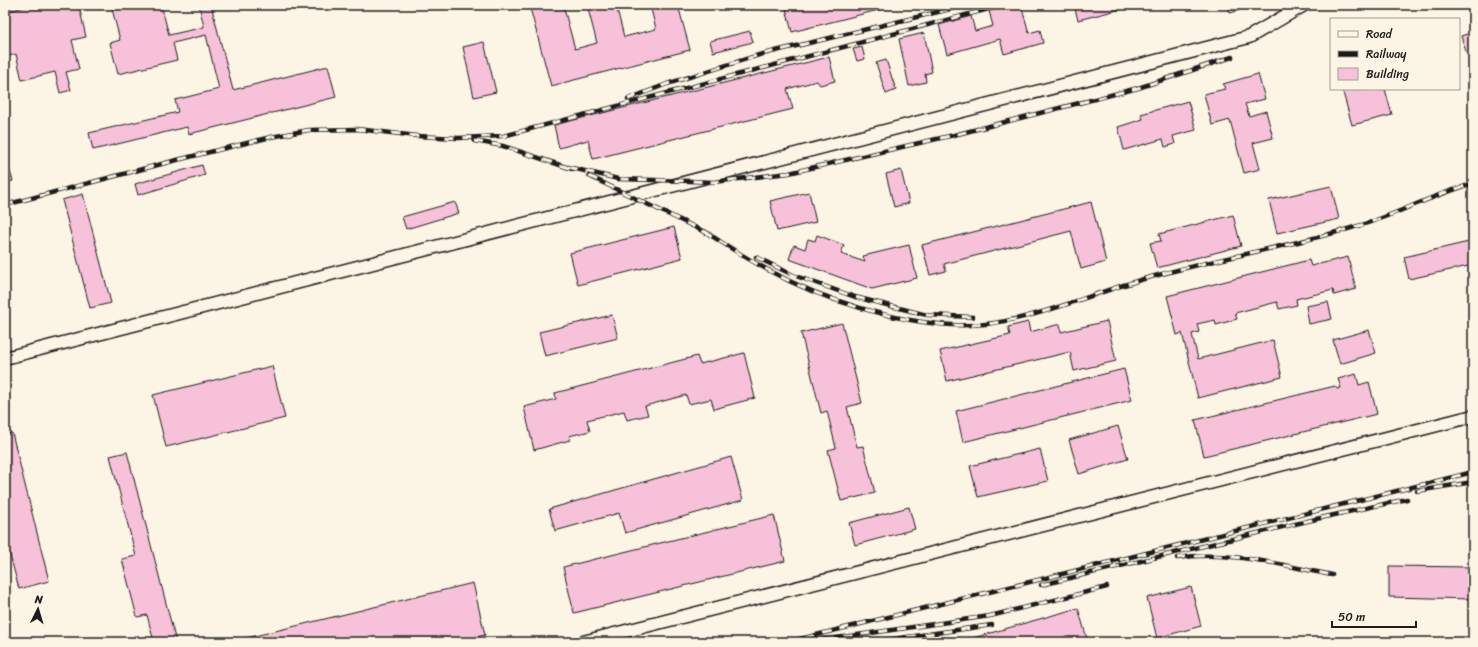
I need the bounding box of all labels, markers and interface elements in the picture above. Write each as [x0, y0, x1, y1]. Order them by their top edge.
legend [1330, 18, 1460, 90]
text: Road [1366, 23, 1393, 45]
text: Railway [1366, 43, 1407, 65]
text: Building [1366, 63, 1409, 85]
north arrow [18, 589, 58, 629]
text: N [33, 590, 44, 609]
scale bar [1332, 603, 1416, 629]
text: 50 m [1338, 606, 1365, 628]

